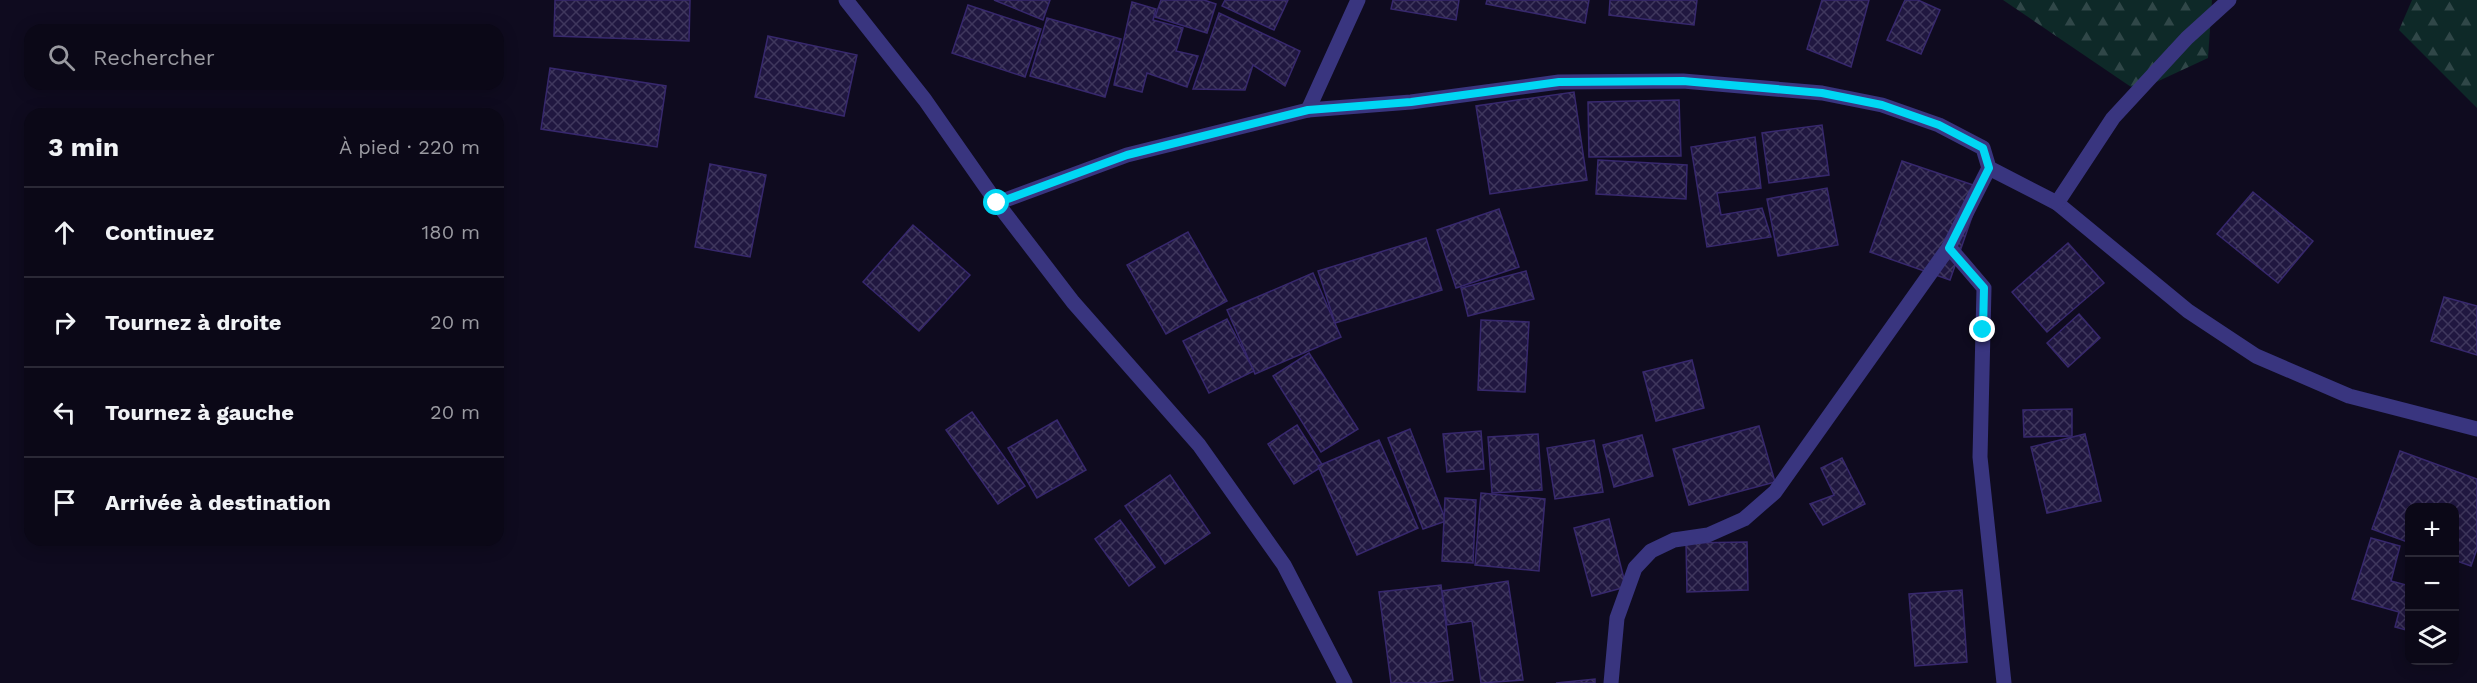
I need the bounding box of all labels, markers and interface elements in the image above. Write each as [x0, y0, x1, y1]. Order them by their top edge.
search box [24, 24, 504, 90]
icon: search [45, 41, 78, 74]
text: Rechercher [93, 45, 215, 70]
text: 3 min [48, 132, 119, 162]
text: À pied · 220 m [339, 135, 480, 159]
route start [983, 189, 1009, 215]
icon: ahead [48, 216, 81, 249]
text: Continuez [105, 220, 214, 245]
text: 180 m [422, 220, 480, 244]
icon: right [48, 306, 81, 339]
text: Tournez à droite [105, 310, 282, 335]
text: 20 m [430, 310, 480, 334]
route end [1969, 316, 1995, 342]
icon: left [48, 396, 81, 429]
text: Tournez à gauche [105, 400, 294, 425]
text: 20 m [430, 400, 480, 424]
icon: arrive [48, 486, 81, 519]
text: Arrivée à destination [105, 490, 331, 515]
map controls [2405, 503, 2459, 665]
button: + [2405, 503, 2459, 557]
button: − [2405, 557, 2459, 611]
button: layers [2405, 611, 2459, 665]

